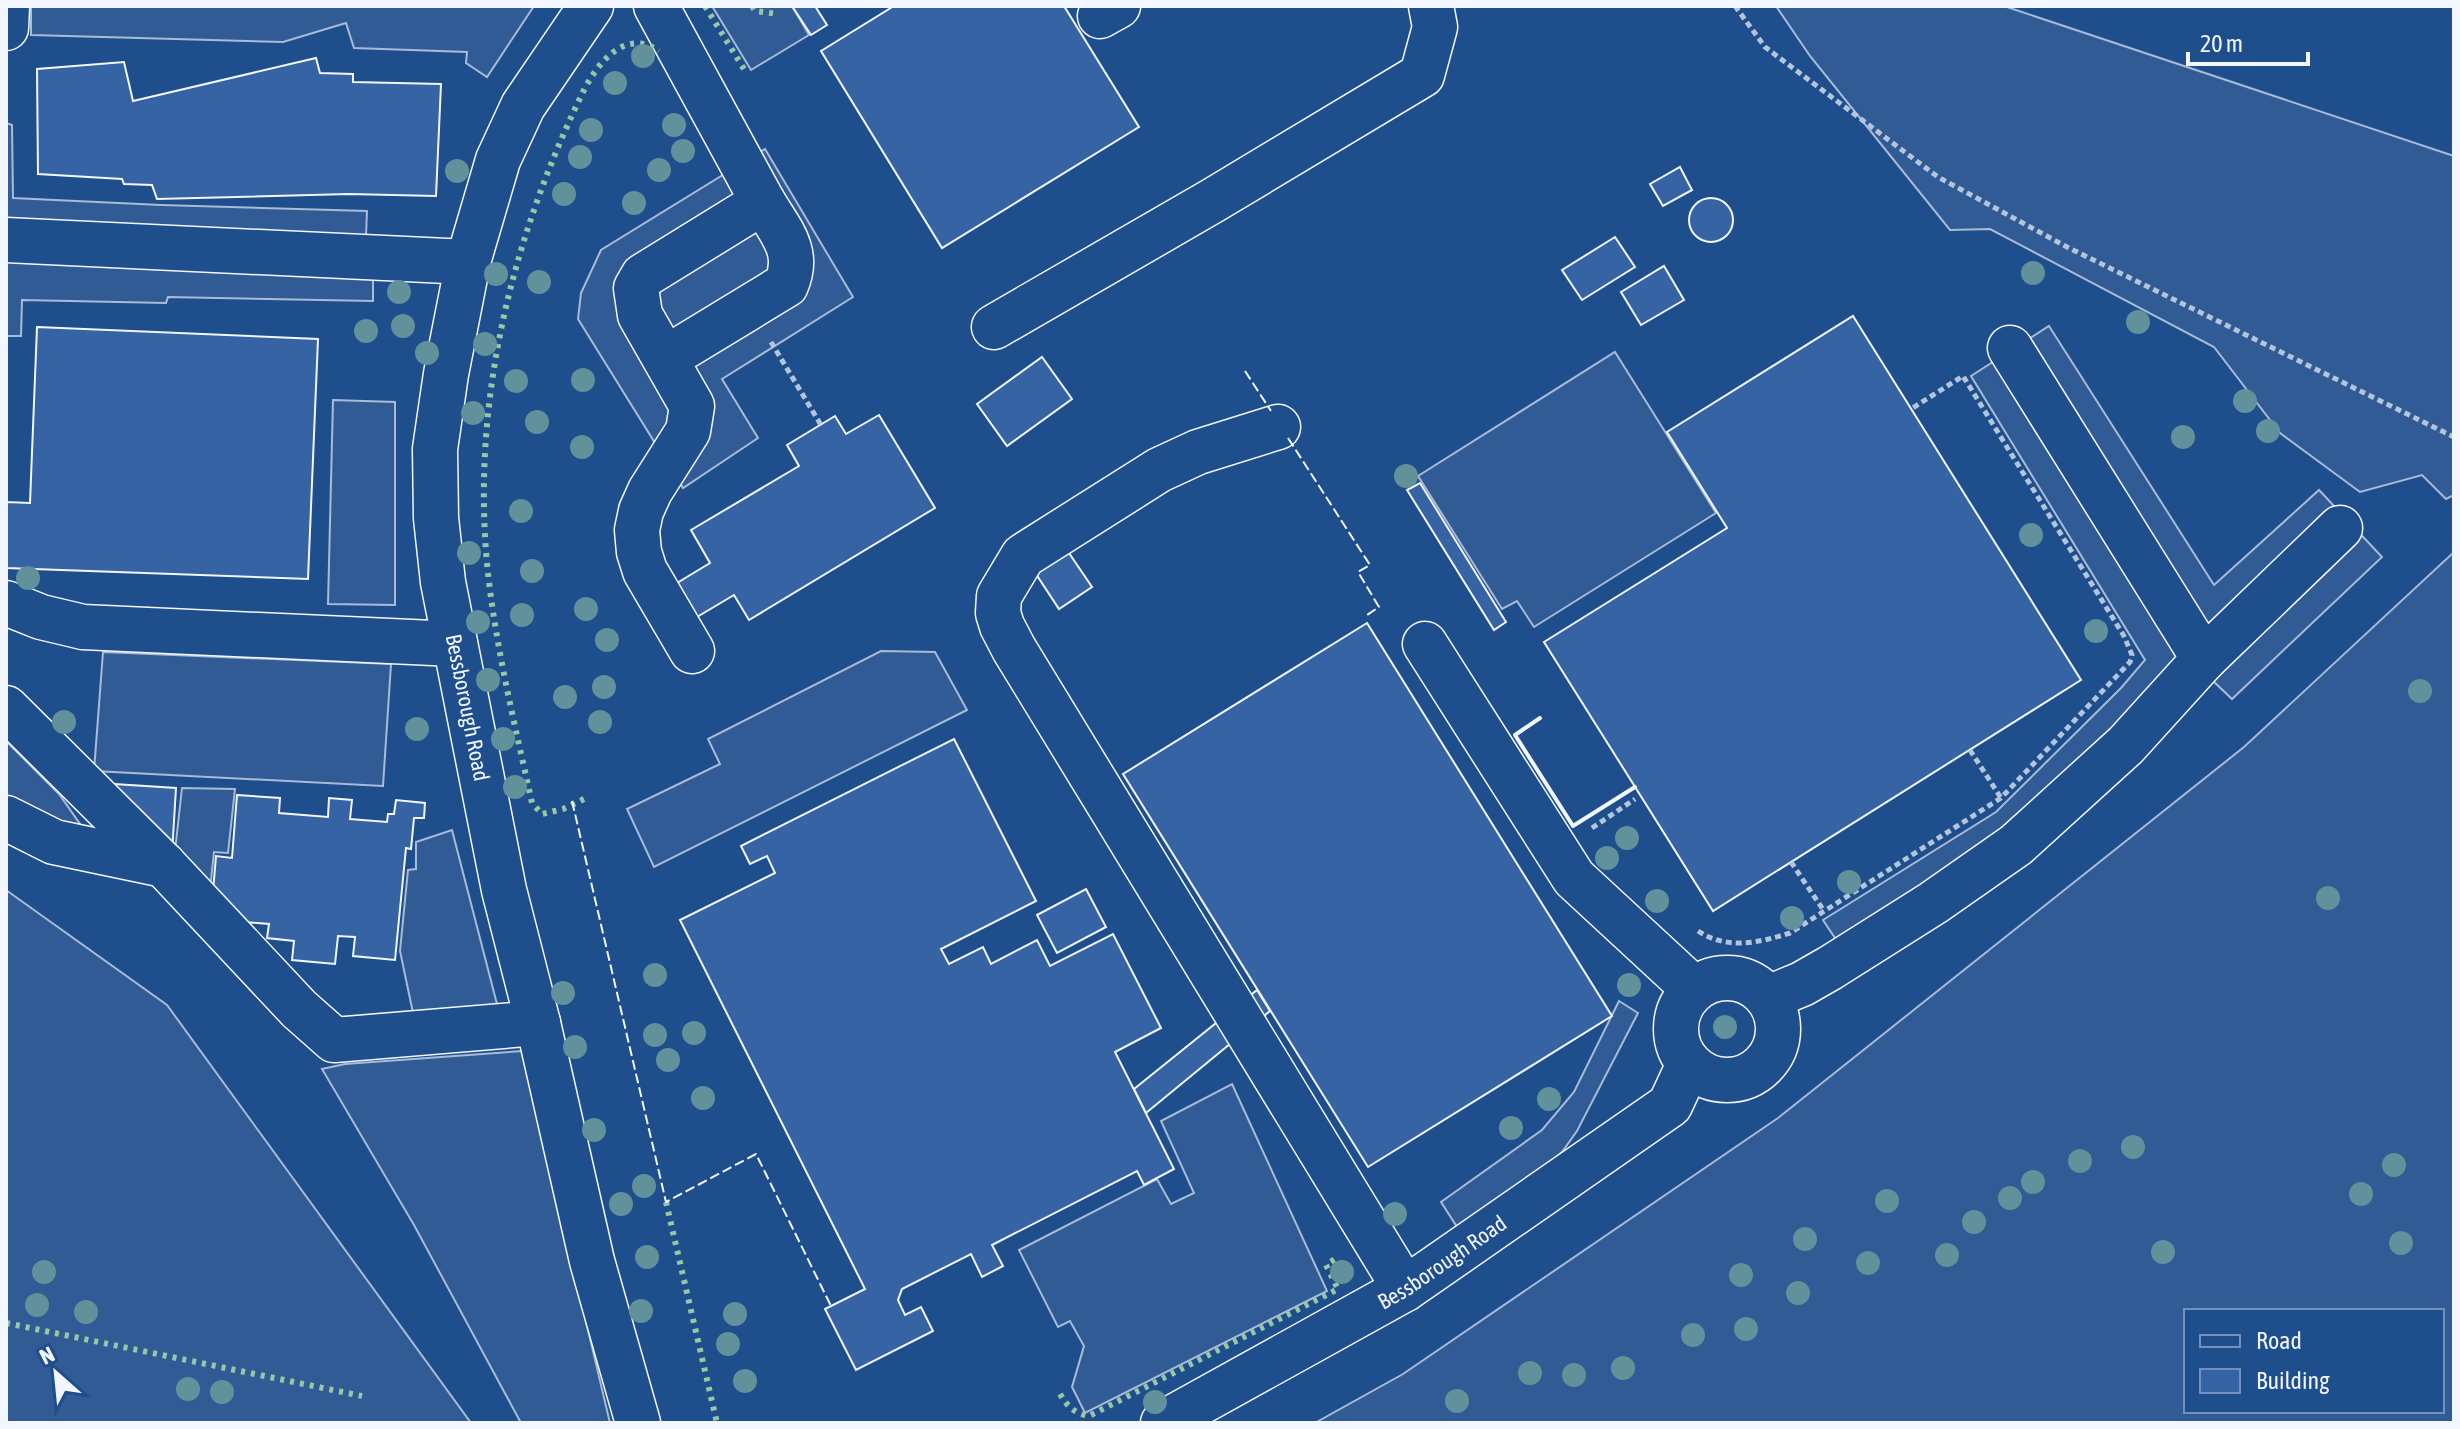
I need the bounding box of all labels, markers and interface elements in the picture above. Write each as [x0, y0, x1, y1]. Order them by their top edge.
scale bar [2188, 16, 2308, 66]
text: 20 m [2200, 30, 2243, 57]
street label: Bessborough Road [441, 632, 495, 783]
street label: Bessborough Road [1373, 1210, 1511, 1315]
legend [2184, 1309, 2444, 1413]
text: Road [2256, 1327, 2302, 1354]
north arrow [16, 1333, 96, 1413]
text: N [35, 1341, 59, 1370]
text: Building [2256, 1367, 2330, 1394]

